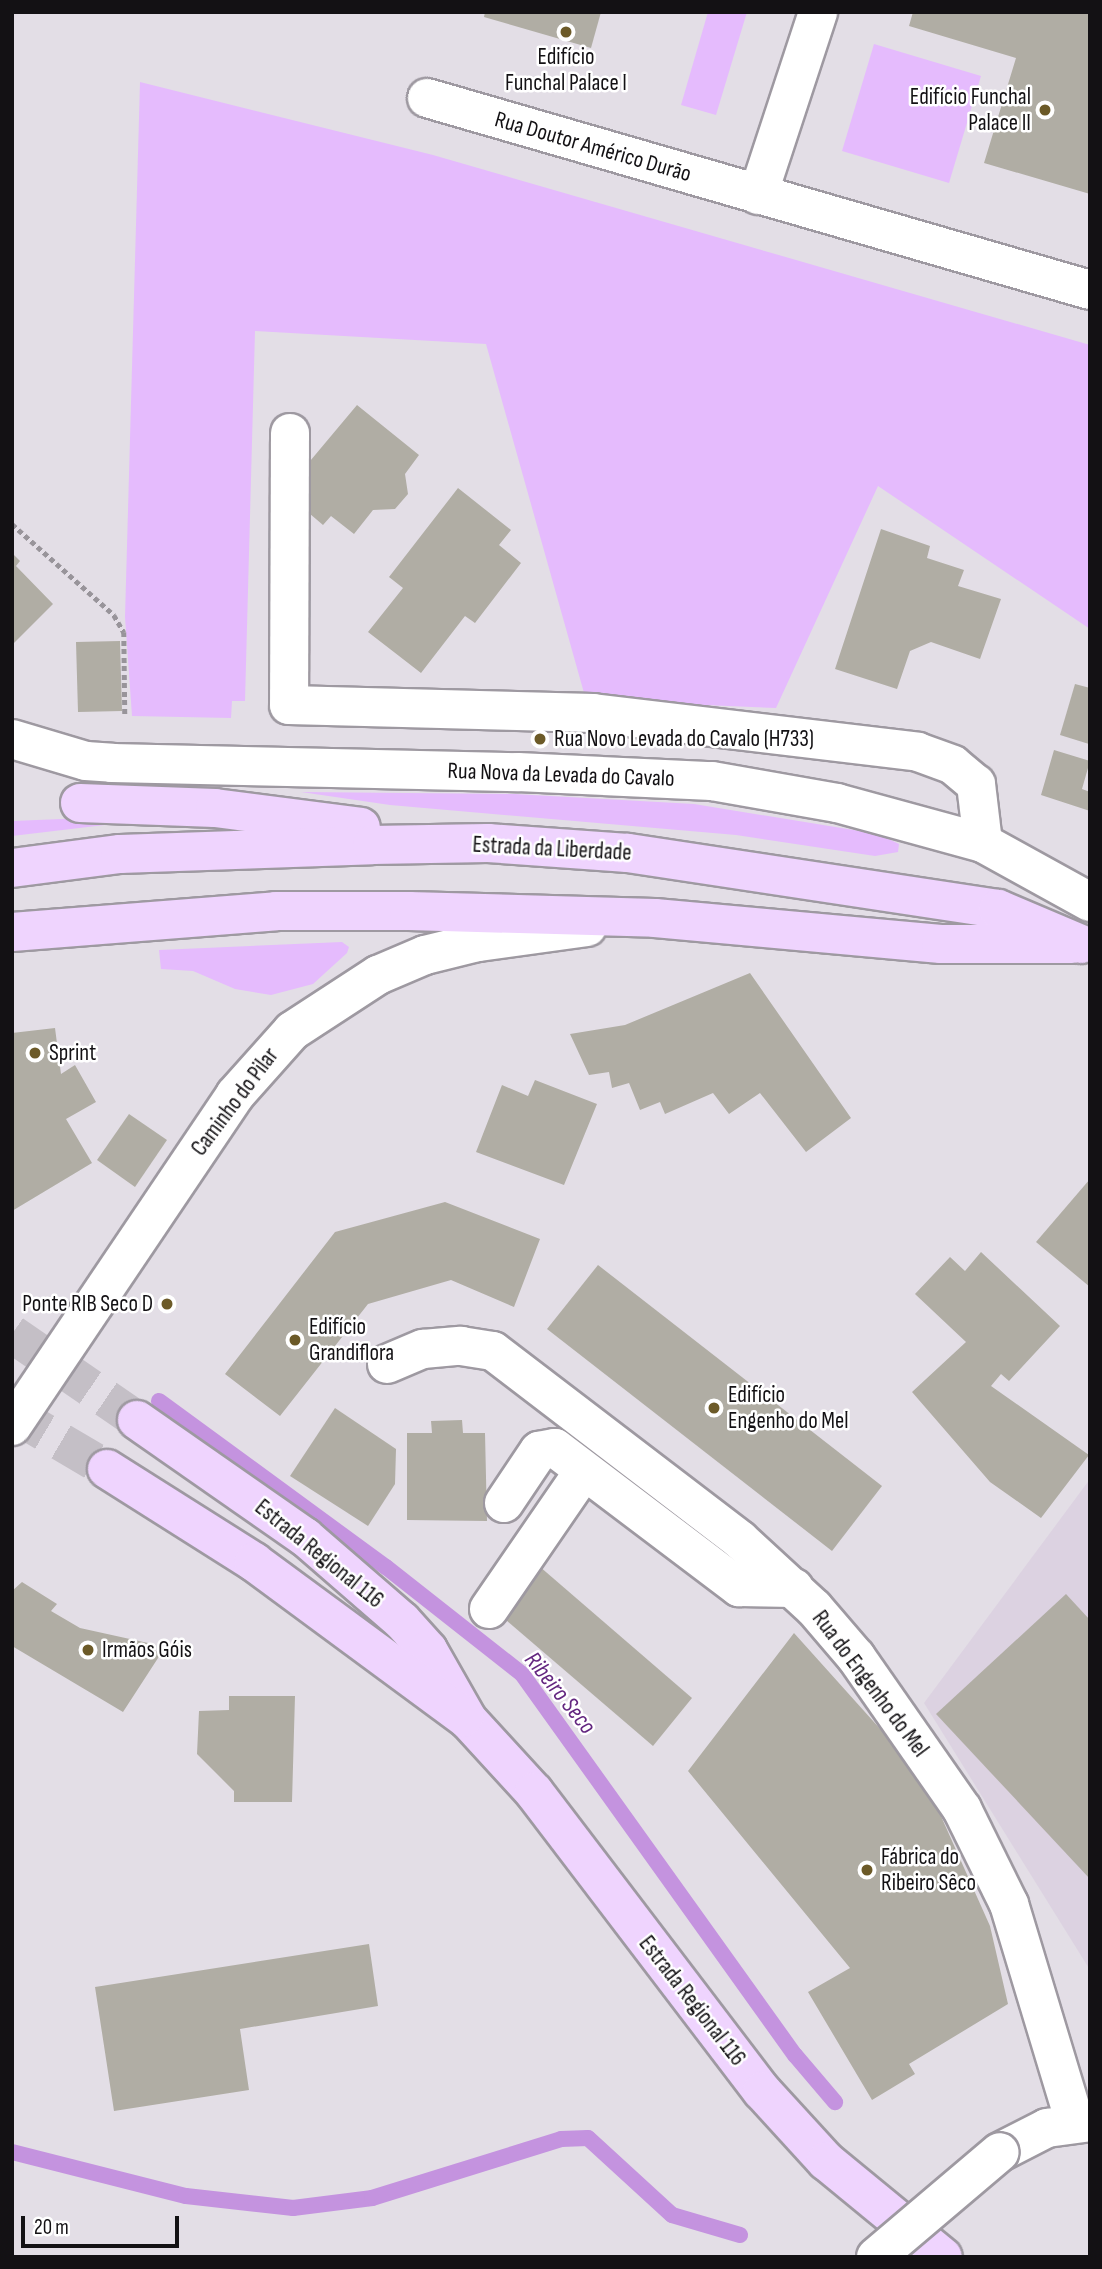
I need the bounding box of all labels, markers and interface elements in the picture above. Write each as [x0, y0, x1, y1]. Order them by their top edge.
marker: Edifício Funchal Palace I [558, 24, 574, 40]
place label: Edifício Funchal Palace I [505, 43, 627, 97]
place label: Edifício Funchal Palace II [910, 83, 1031, 137]
marker: Edifício Funchal Palace II [1037, 102, 1053, 118]
street label: Rua Doutor Américo Durão [492, 106, 694, 188]
place label: Rua Novo Levada do Cavalo (H733) [554, 725, 814, 753]
marker: Rua Novo Levada do Cavalo (H733) [532, 731, 548, 747]
street label: Rua Nova da Levada do Cavalo [447, 757, 675, 793]
street label: Estrada da Liberdade [472, 831, 632, 867]
place label: Sprint [49, 1039, 96, 1067]
street label: Caminho do Pilar [185, 1043, 285, 1161]
marker: Sprint [27, 1045, 43, 1061]
place label: Ponte RIB Seco D [22, 1290, 153, 1318]
marker: Ponte RIB Seco D [159, 1296, 175, 1312]
place label: Edifício Grandiflora [309, 1313, 394, 1367]
marker: Edifício Grandiflora [287, 1332, 303, 1348]
place label: Edifício Engenho do Mel [728, 1381, 849, 1435]
marker: Edifício Engenho do Mel [706, 1400, 722, 1416]
street label: Estrada Regional 116 [249, 1494, 389, 1614]
street label: Rua do Engenho do Mel [806, 1605, 934, 1763]
place label: Irmãos Góis [102, 1636, 192, 1664]
marker: Irmãos Góis [80, 1642, 96, 1658]
water label: Ribeiro Seco [518, 1646, 602, 1740]
place label: Fábrica do Ribeiro Sêco [881, 1843, 976, 1897]
marker: Fábrica do Ribeiro Sêco [859, 1862, 875, 1878]
street label: Estrada Regional 116 [633, 1931, 751, 2071]
scale bar [24, 2202, 182, 2246]
text: 20 m [34, 2215, 69, 2240]

